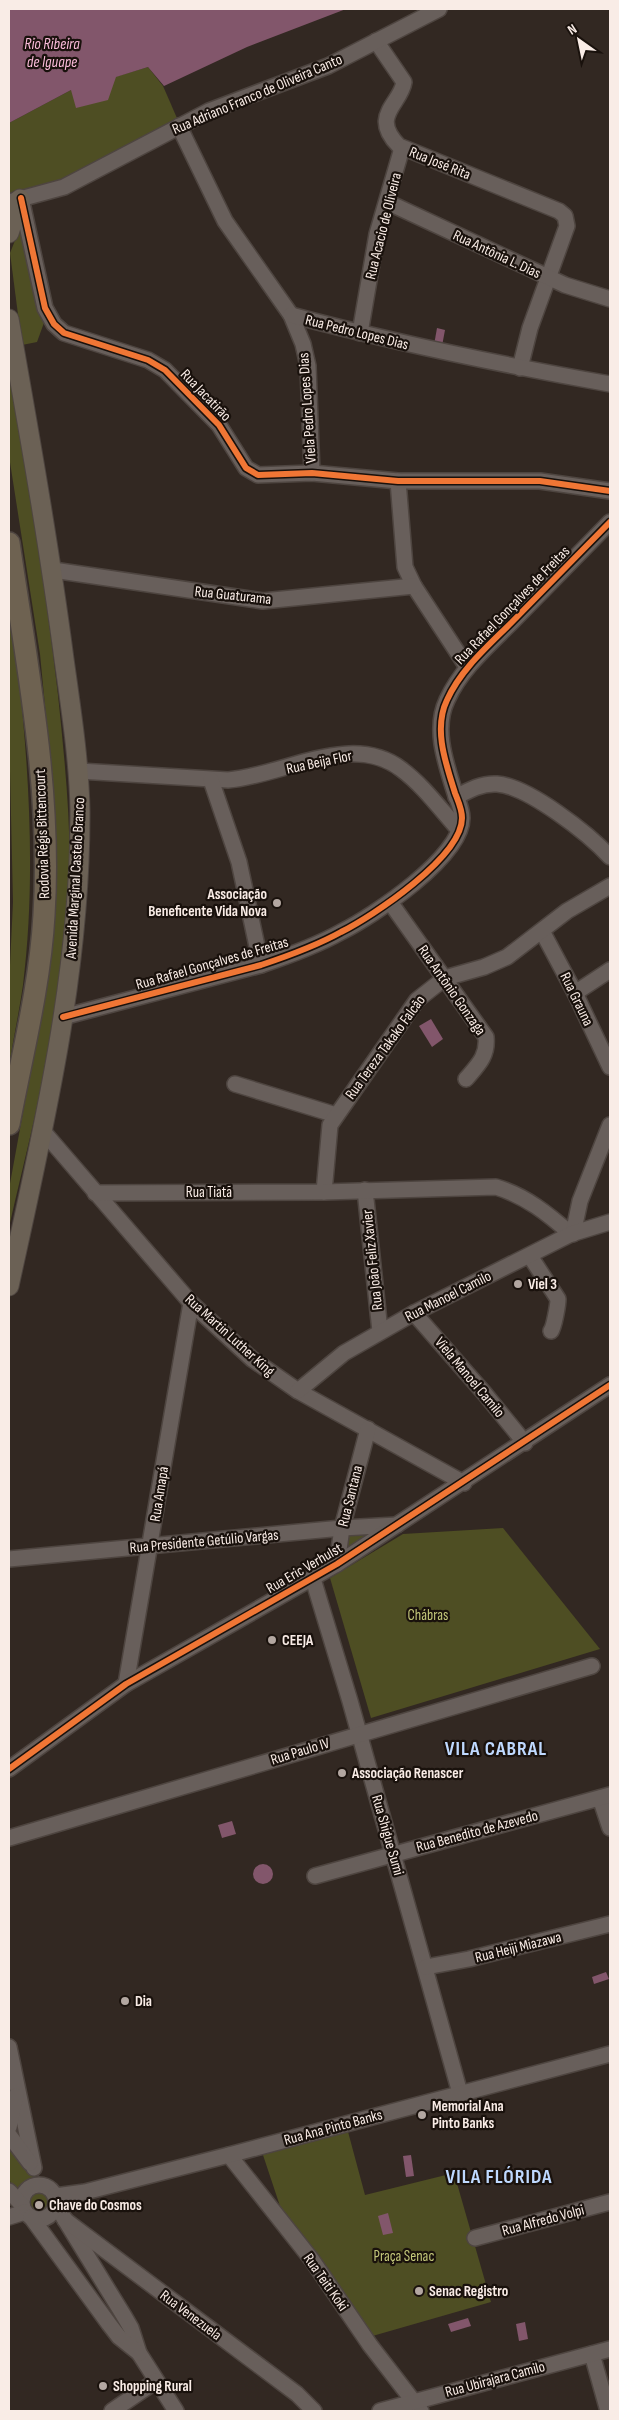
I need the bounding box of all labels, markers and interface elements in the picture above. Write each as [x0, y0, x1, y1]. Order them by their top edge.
north arrow [554, 15, 604, 65]
text: N [564, 20, 580, 39]
water label: Rio Ribeira de Iguape [24, 35, 80, 72]
street label: Rua Adriano Franco de Oliveira Canto [169, 50, 345, 139]
street label: Rua José Rita [406, 143, 473, 184]
street label: Rua Acacio de Oliveira [361, 171, 406, 281]
street label: Rua Antônia L. Dias [450, 226, 544, 283]
street label: Rua Pedro Lopes Dias [303, 310, 410, 354]
street label: Viela Pedro Lopes Dias [294, 352, 321, 464]
street label: Rua Jacatirão [176, 365, 235, 425]
street label: Rua Rafael Gonçalves de Freitas [451, 542, 574, 669]
street label: Rua Guaturama [194, 582, 272, 609]
street label: Rua Beija Flor [284, 746, 354, 779]
street label: Rodovia Régis Bittencourt [31, 768, 54, 899]
street label: Avenida Marginal Castelo Branco [62, 797, 89, 960]
place label: Associação Beneficente Vida Nova [148, 885, 267, 921]
marker: Associação Beneficente Vida Nova [271, 897, 283, 909]
street label: Rua Rafael Gonçalves de Freitas [134, 933, 291, 994]
street label: Rua Antônio Gonzaga [413, 941, 490, 1039]
street label: Rua Grauna [555, 969, 598, 1029]
street label: Rua Tereza Takako Falcão [341, 991, 430, 1103]
street label: Rua Tiatã [186, 1183, 232, 1202]
street label: Rua João Feliz Xavier [358, 1208, 387, 1311]
street label: Rua Manoel Camilo [402, 1267, 494, 1326]
place label: Viel 3 [528, 1275, 557, 1294]
marker: Viel 3 [512, 1278, 524, 1290]
street label: Rua Martin Luther King [181, 1290, 278, 1381]
street label: Viela Manoel Camilo [430, 1333, 509, 1421]
street label: Rua Santana [334, 1463, 367, 1529]
street label: Rua Amapá [146, 1465, 173, 1523]
street label: Rua Presidente Getúlio Vargas [129, 1526, 279, 1557]
street label: Rua Eric Verhulst [263, 1539, 346, 1598]
park label: Chábras [408, 1606, 448, 1625]
place label: CEEJA [282, 1631, 314, 1650]
marker: CEEJA [266, 1634, 278, 1646]
street label: Rua Paulo IV [268, 1733, 332, 1769]
district label: VILA CABRAL [445, 1737, 547, 1761]
place label: Associação Renascer [351, 1764, 464, 1783]
marker: Associação Renascer [336, 1767, 348, 1779]
street label: Rua Shigue Sumi [367, 1793, 408, 1878]
street label: Rua Benedito de Azevedo [414, 1806, 540, 1857]
street label: Rua Heiji Miazawa [473, 1928, 563, 1967]
place label: Dia [135, 1992, 152, 2011]
marker: Dia [119, 1995, 131, 2007]
place label: Memorial Ana Pinto Banks [432, 2097, 504, 2133]
street label: Rua Ana Pinto Banks [282, 2105, 384, 2150]
marker: Memorial Ana Pinto Banks [416, 2109, 428, 2121]
district label: VILA FLÓRIDA [445, 2165, 553, 2189]
place label: Chave do Cosmos [49, 2196, 142, 2215]
marker: Chave do Cosmos [33, 2199, 45, 2211]
street label: Rua Alfredo Volpi [500, 2200, 587, 2241]
park label: Praça Senac [374, 2247, 434, 2266]
street label: Rua Teiti Koki [299, 2250, 353, 2315]
place label: Senac Registro [429, 2282, 508, 2301]
marker: Senac Registro [413, 2285, 425, 2297]
street label: Rua Venezuela [156, 2286, 225, 2345]
street label: Rua Ubirajara Camilo [443, 2357, 547, 2402]
place label: Shopping Rural [113, 2377, 192, 2396]
marker: Shopping Rural [97, 2380, 109, 2392]

